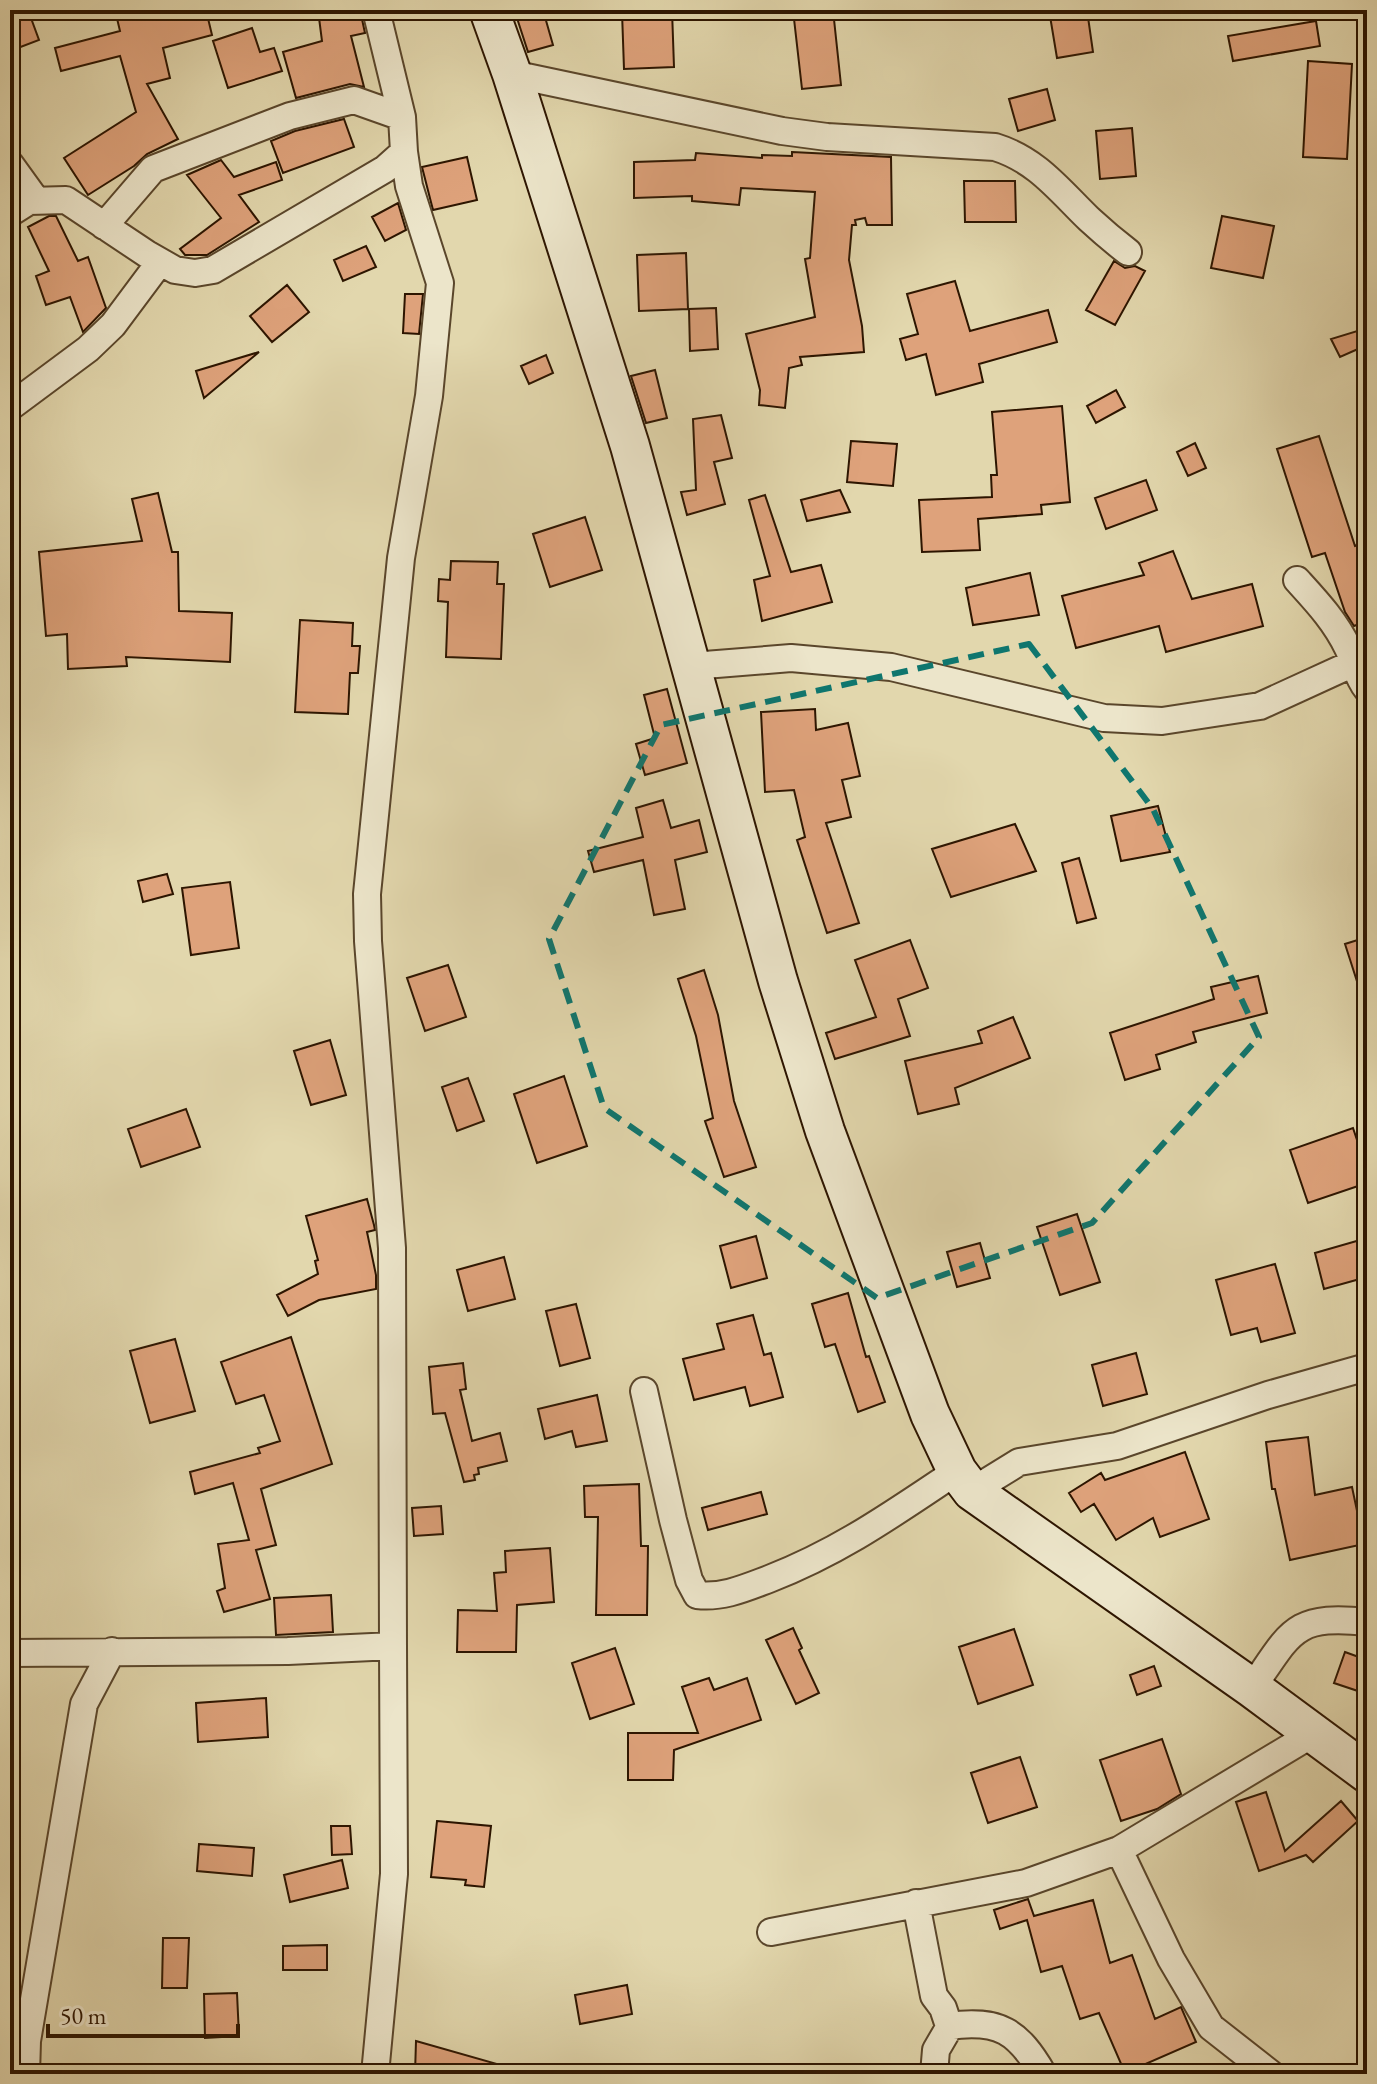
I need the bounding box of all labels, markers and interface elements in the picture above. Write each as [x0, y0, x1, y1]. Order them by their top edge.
scale bar [48, 1988, 238, 2038]
text: 50 m [60, 2000, 107, 2031]

